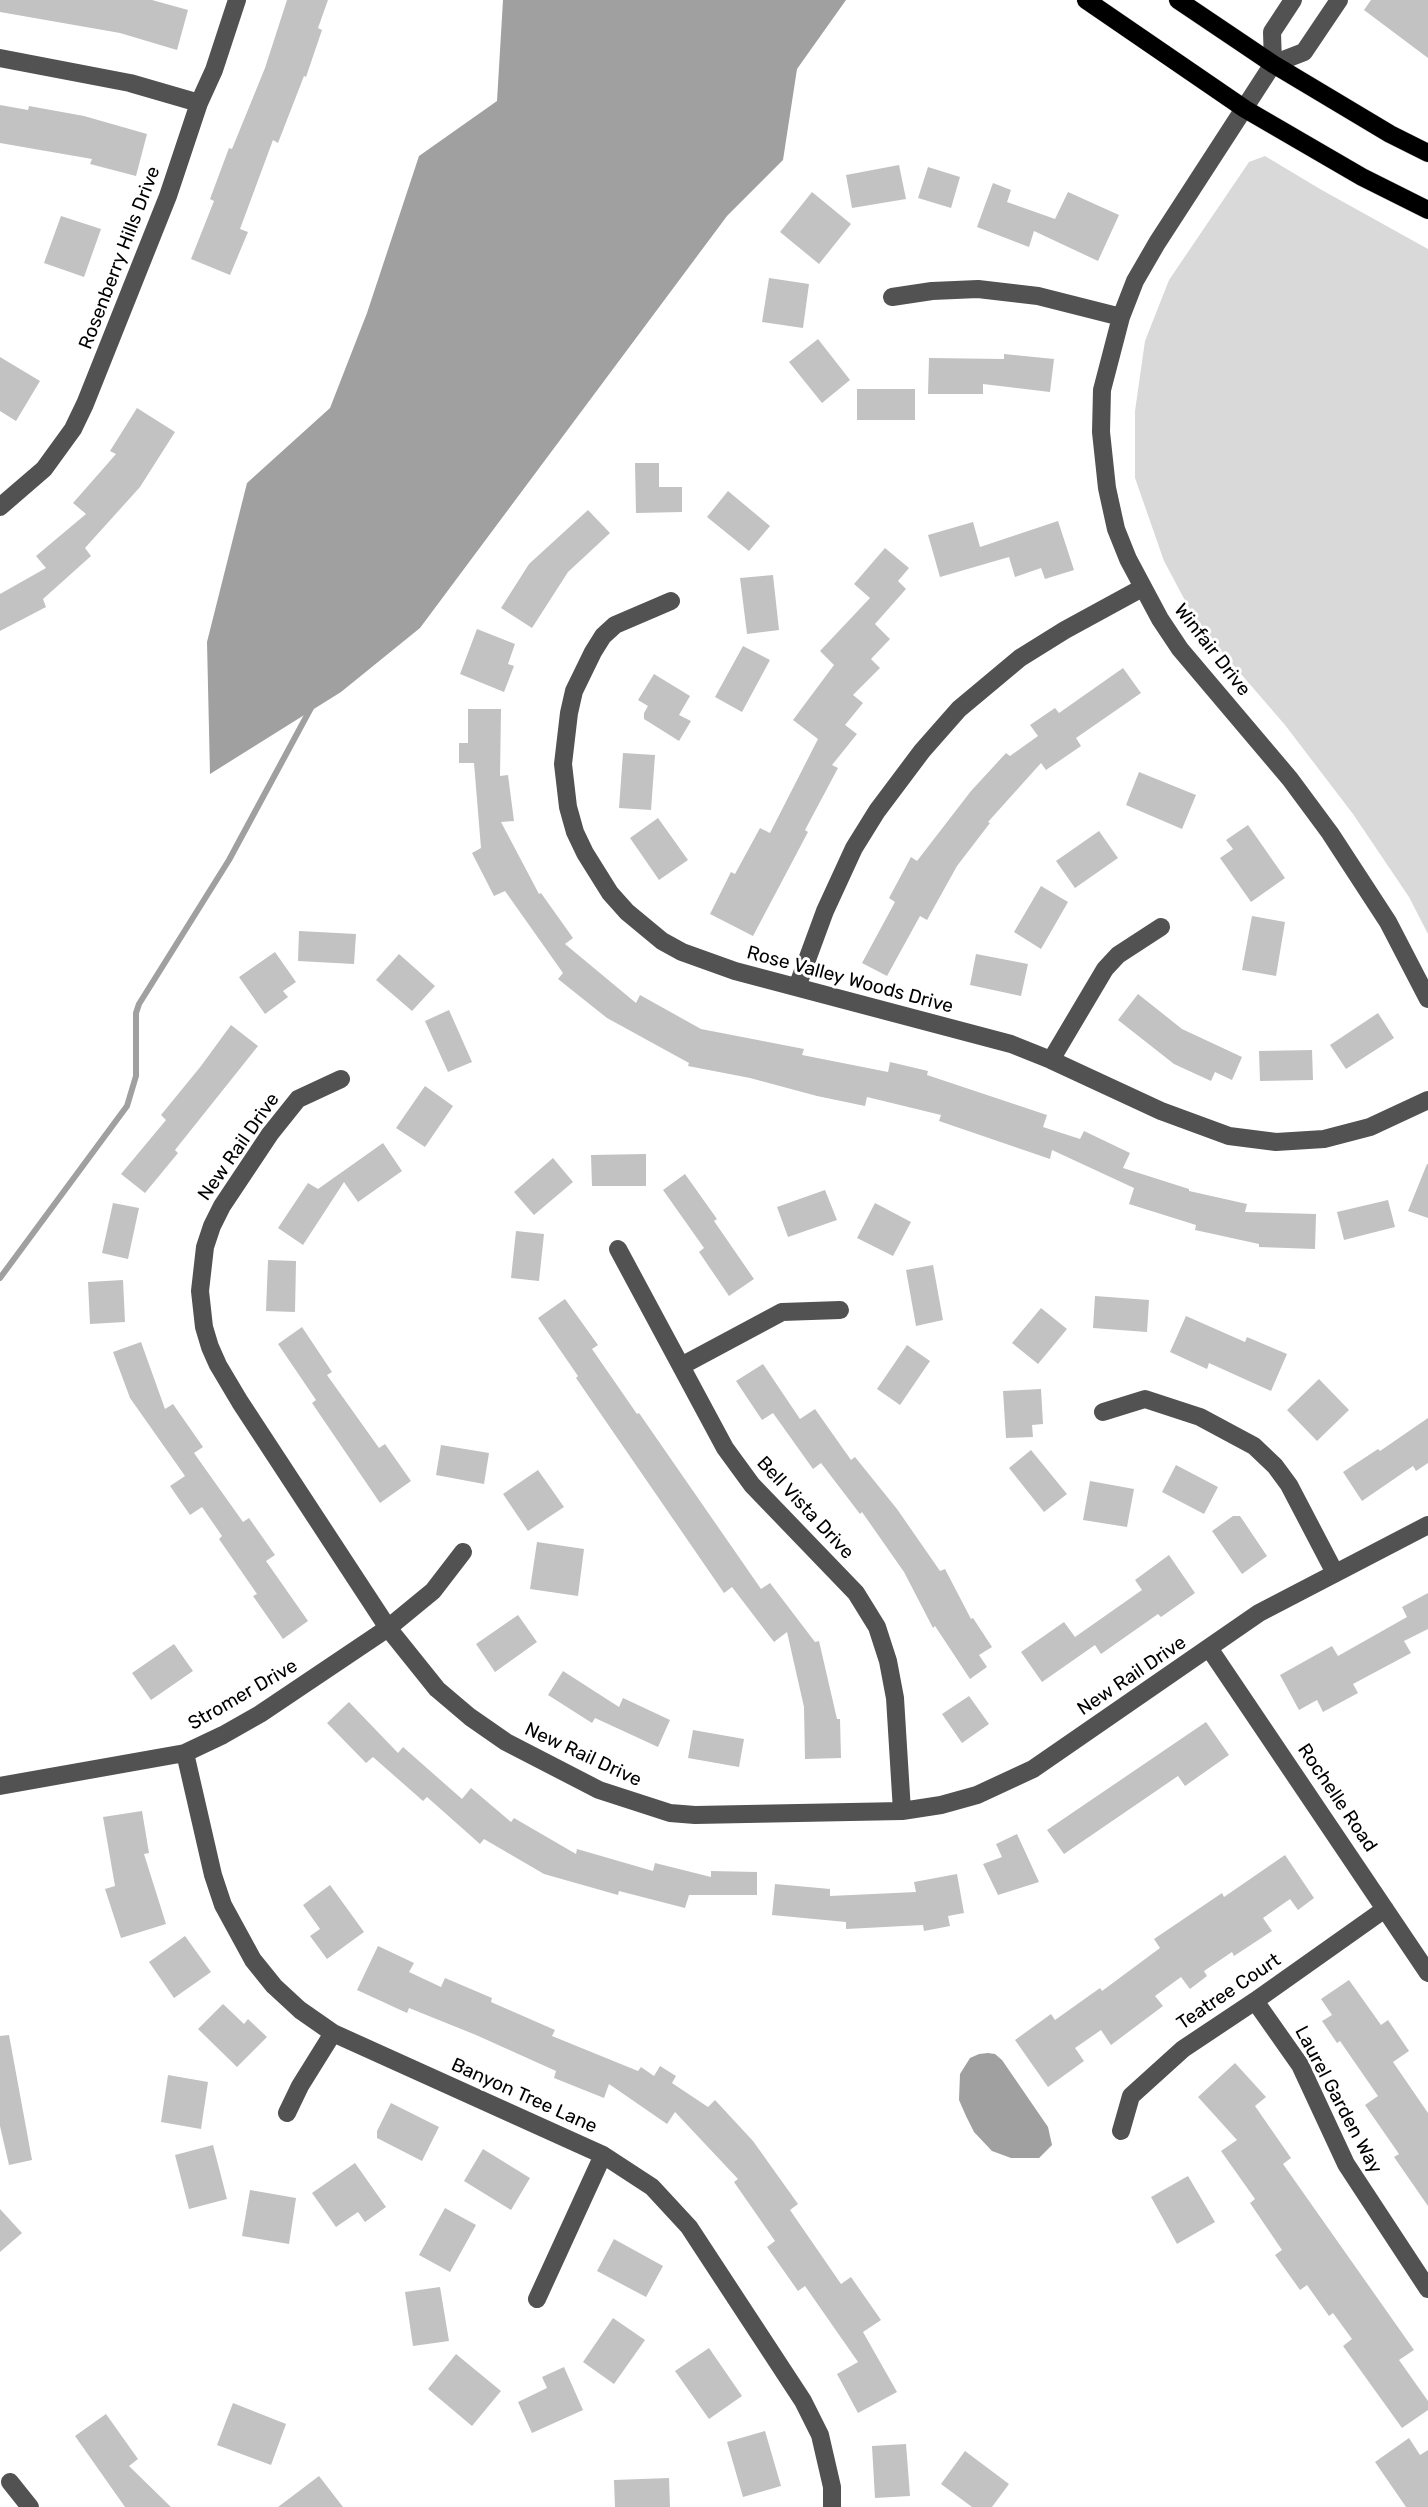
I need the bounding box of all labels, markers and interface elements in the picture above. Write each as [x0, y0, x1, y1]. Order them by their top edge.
street label: Rosenberry Hills Drive [75, 163, 165, 353]
street label: Winfair Drive [1169, 599, 1255, 701]
street label: Rose Valley Woods Drive [744, 941, 956, 1019]
street label: New Rail Drive [194, 1089, 284, 1205]
street label: Bell Vista Drive [752, 1452, 858, 1564]
street label: New Rail Drive [1073, 1631, 1191, 1721]
street label: Stromer Drive [184, 1655, 302, 1735]
street label: New Rail Drive [521, 1718, 645, 1792]
street label: Rochelle Road [1292, 1740, 1382, 1856]
street label: Teatree Court [1173, 1949, 1285, 2035]
street label: Laurel Garden Way [1290, 2022, 1386, 2178]
street label: Banyon Tree Lane [447, 2054, 601, 2138]

